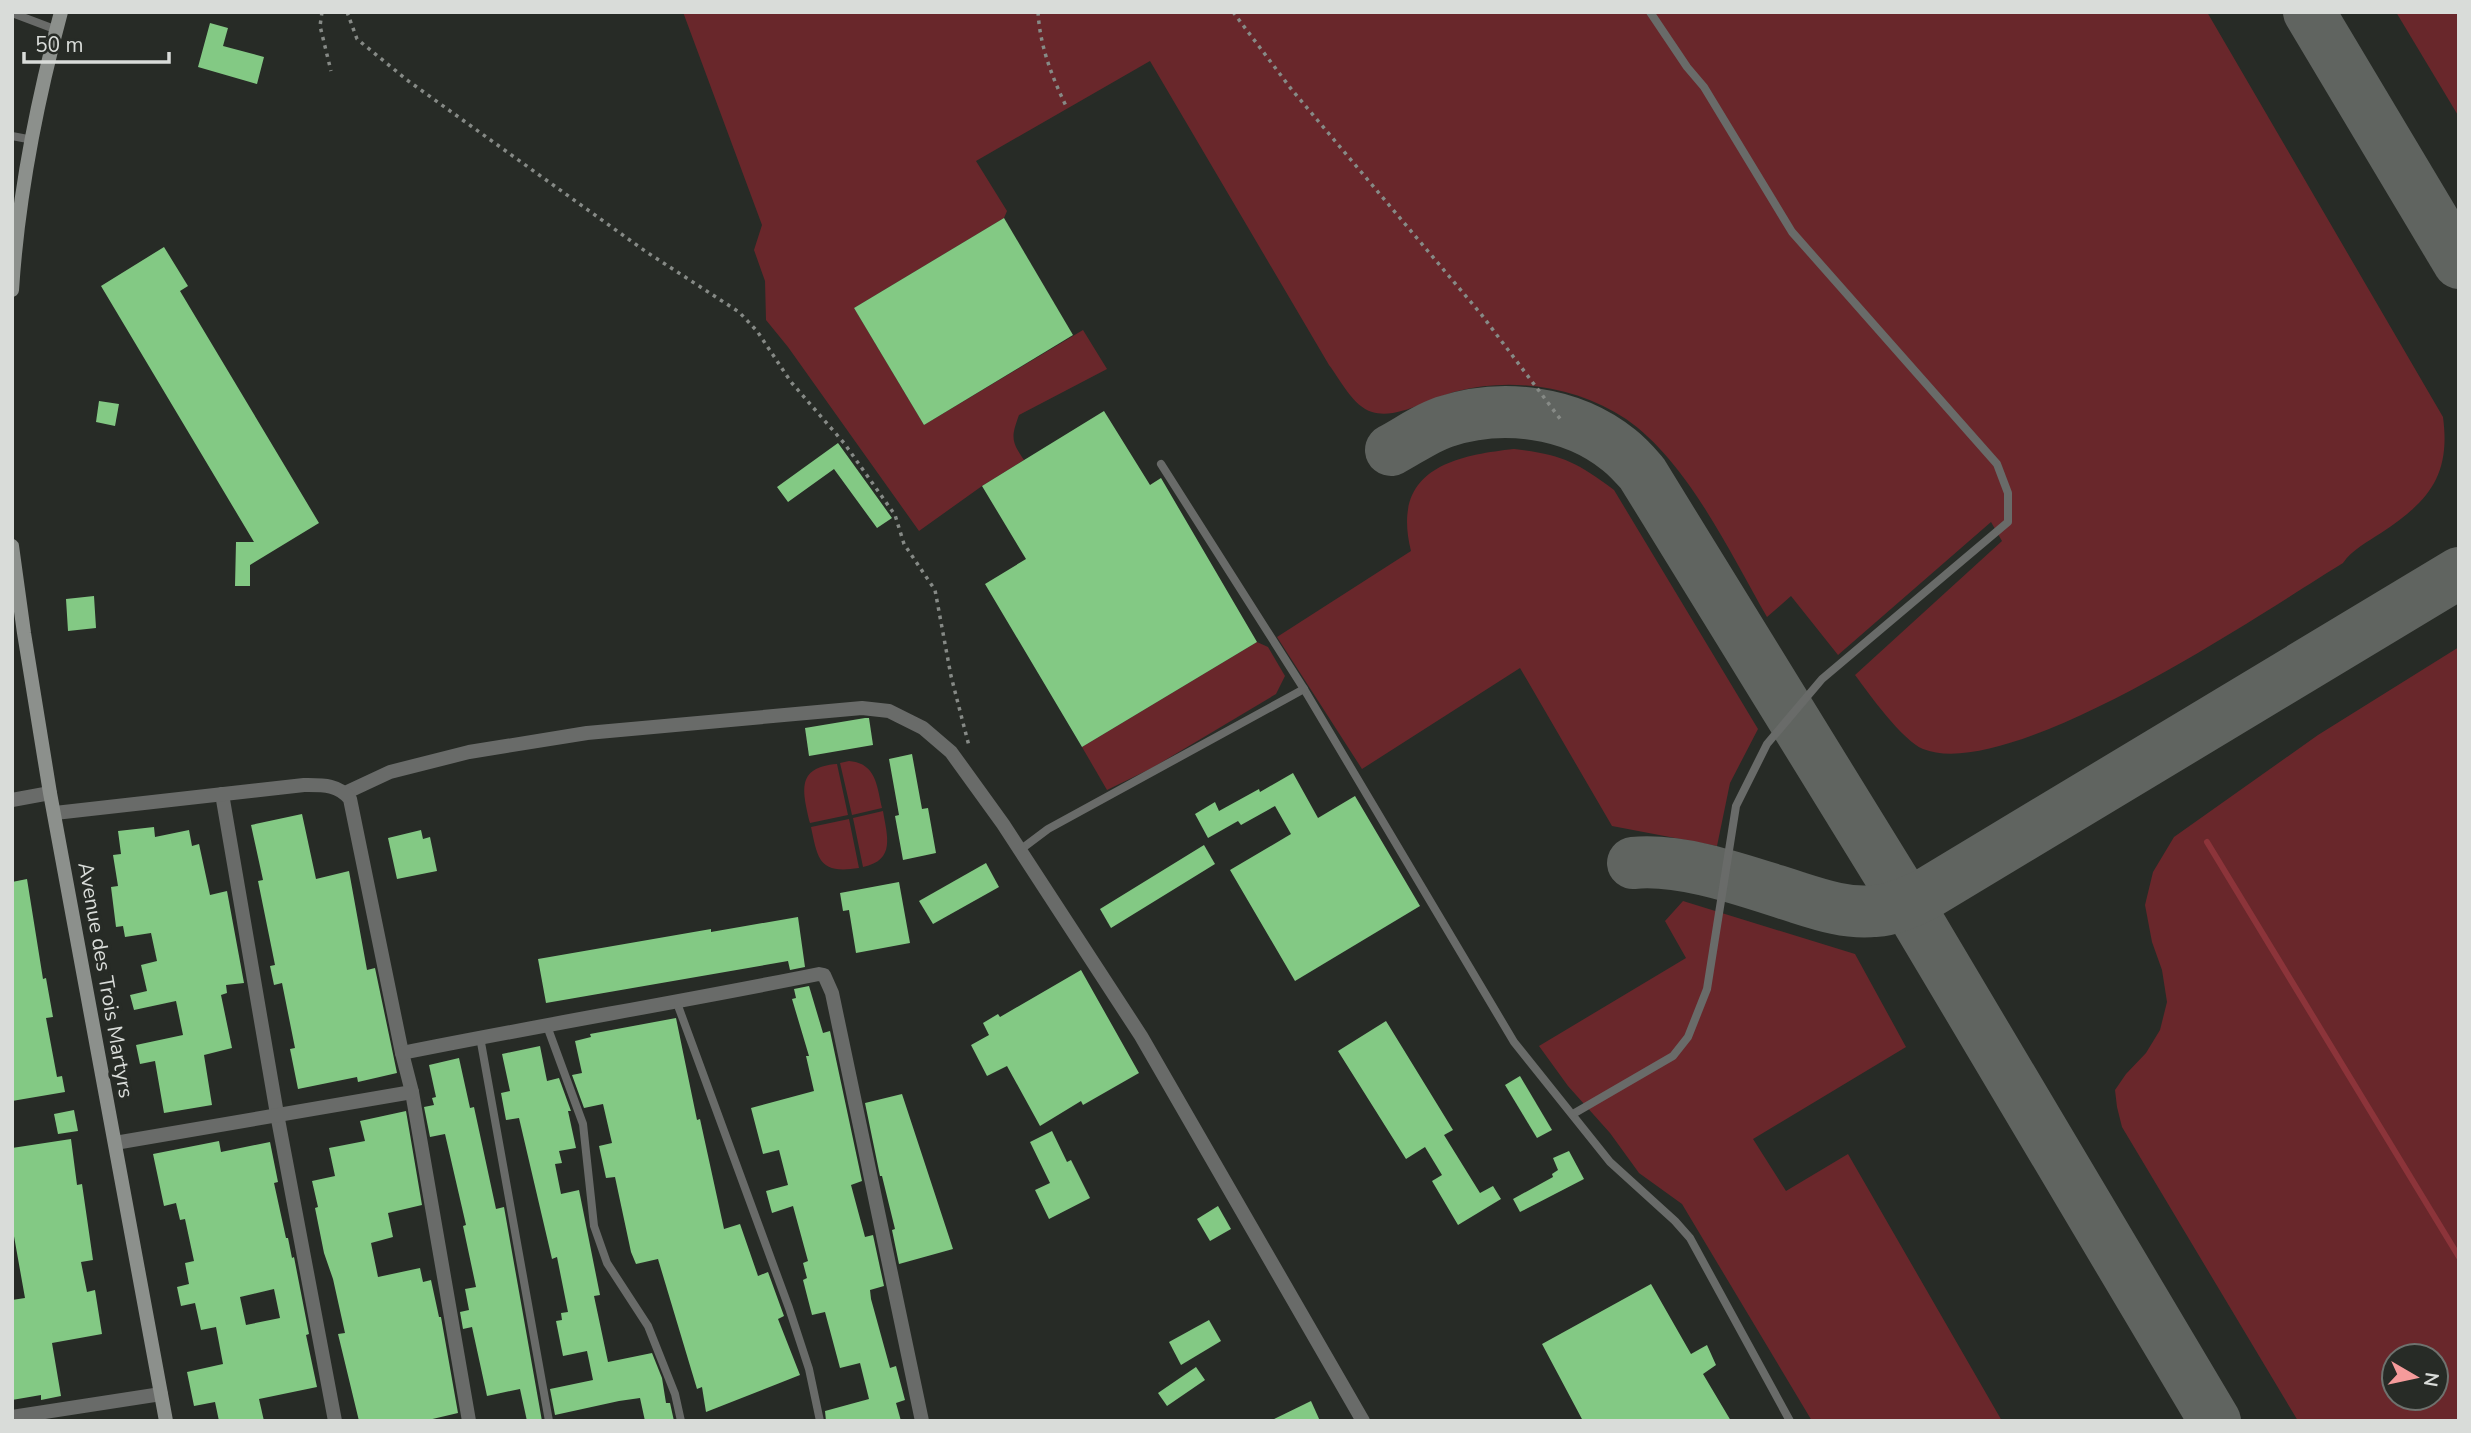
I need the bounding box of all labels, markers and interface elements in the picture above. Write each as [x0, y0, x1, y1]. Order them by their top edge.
scale bar [24, 21, 170, 65]
text: 50 m [35, 31, 84, 59]
street label: Avenue des Trois Martyrs [71, 860, 141, 1100]
north arrow [2380, 1342, 2450, 1412]
text: N [2417, 1370, 2445, 1389]

